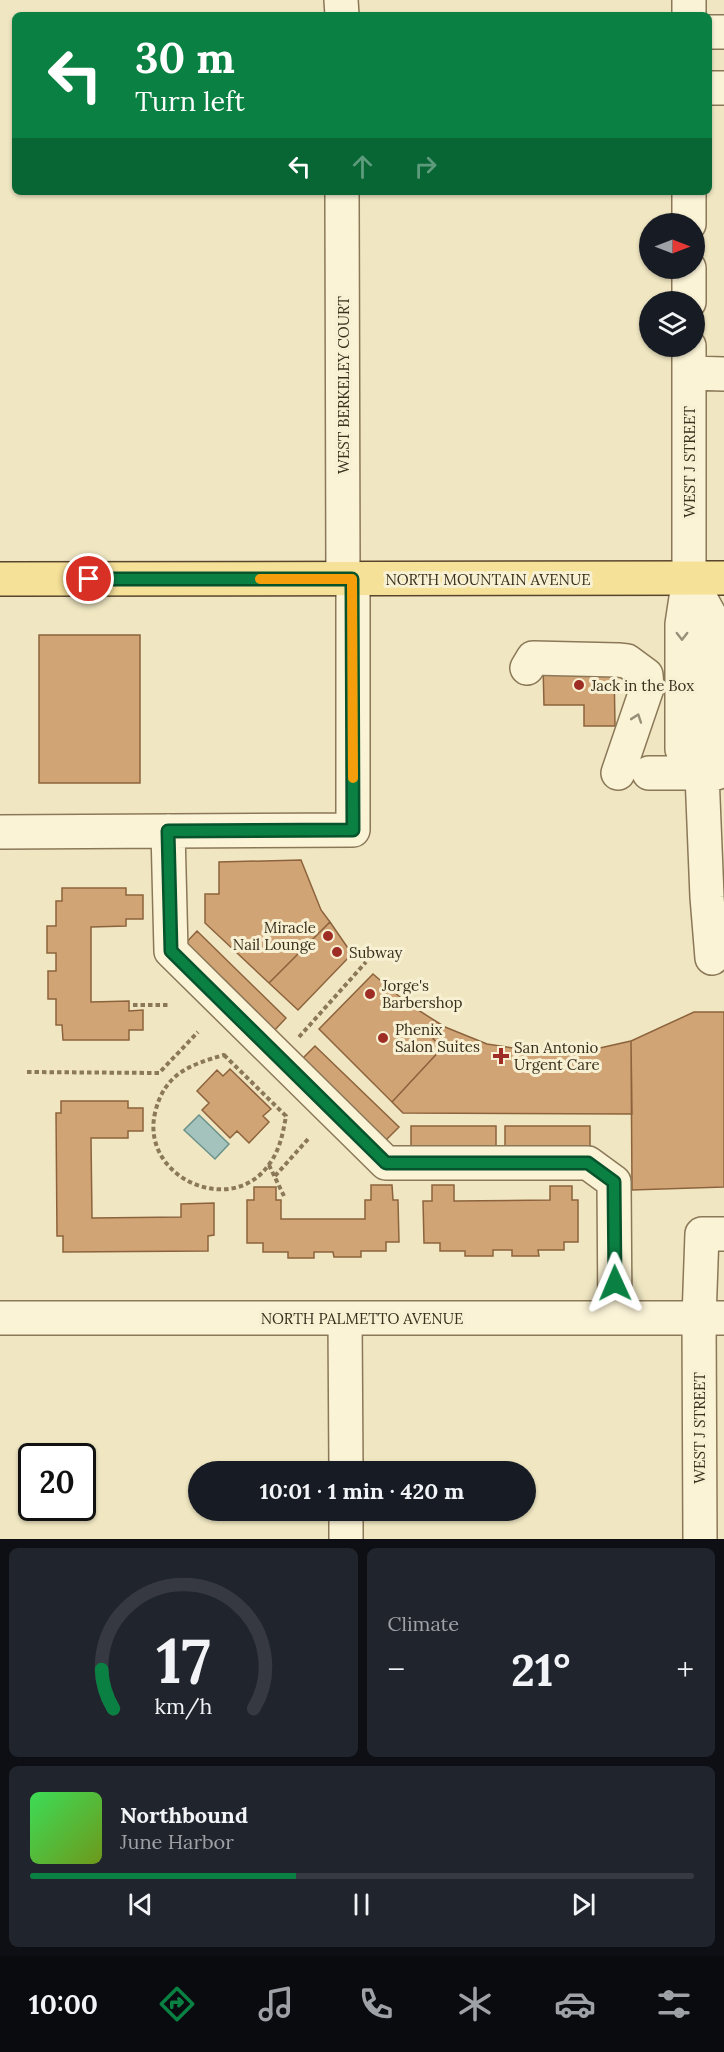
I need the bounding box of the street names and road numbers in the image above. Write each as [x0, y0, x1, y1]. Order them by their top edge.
street label: WEST BERKELEY COURT [334, 296, 353, 474]
street label: WEST J STREET [680, 406, 699, 518]
street label: NORTH MOUNTAIN AVENUE [385, 570, 591, 589]
street label: NORTH PALMETTO AVENUE [261, 1309, 463, 1328]
street label: WEST J STREET [690, 1372, 709, 1484]

